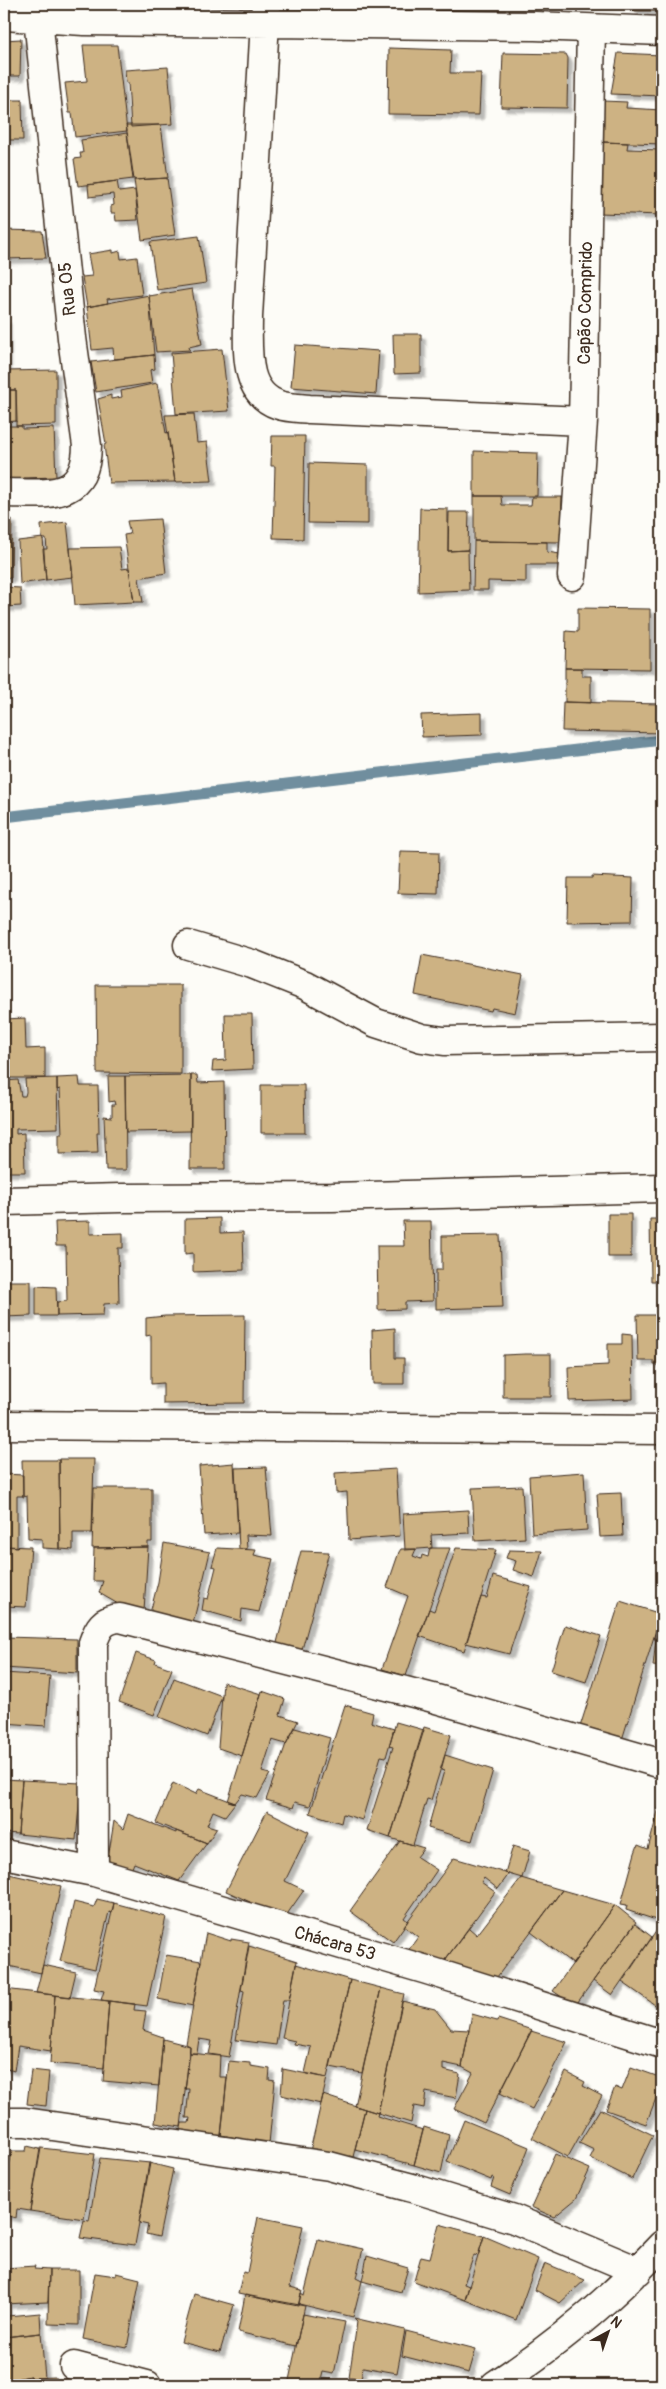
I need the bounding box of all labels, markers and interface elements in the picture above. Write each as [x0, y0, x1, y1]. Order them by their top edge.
street label: Capão Comprido [573, 241, 598, 365]
street label: Rua 05 [53, 261, 82, 317]
street label: Chácara 53 [291, 1921, 378, 1966]
north arrow [584, 2306, 634, 2356]
text: N [607, 2313, 625, 2332]

